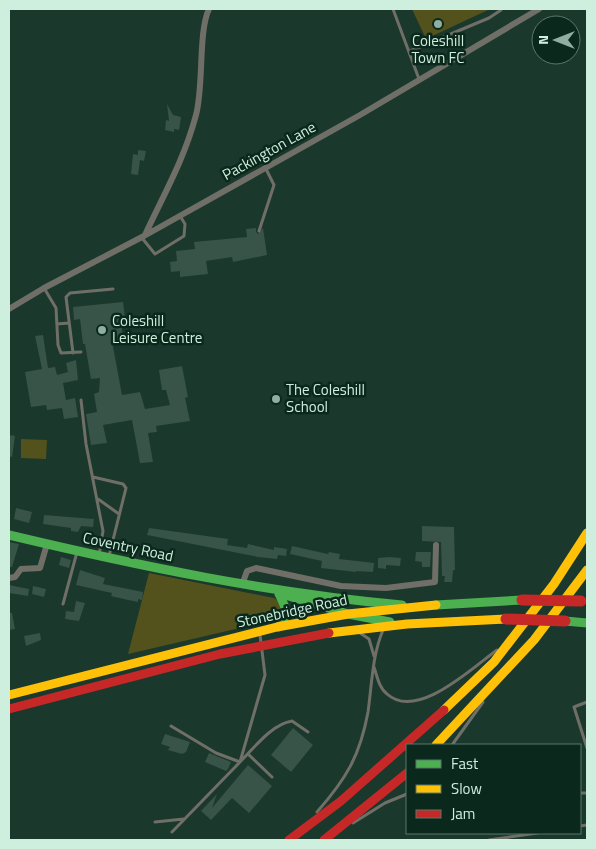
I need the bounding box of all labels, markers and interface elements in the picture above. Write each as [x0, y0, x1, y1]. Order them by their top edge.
north arrow [531, 15, 581, 65]
marker: Coleshill Town FC [432, 18, 444, 30]
place label: Coleshill Town FC [411, 29, 465, 69]
text: N [532, 35, 553, 45]
street label: Packington Lane [218, 115, 320, 186]
place label: Coleshill Leisure Centre [112, 309, 202, 349]
marker: Coleshill Leisure Centre [96, 324, 108, 336]
place label: The Coleshill School [286, 378, 365, 418]
marker: The Coleshill School [270, 393, 282, 405]
street label: Coventry Road [81, 526, 175, 567]
street label: Stonebridge Road [235, 588, 349, 633]
legend [406, 744, 581, 834]
text: Fast [451, 752, 479, 775]
text: Slow [451, 777, 482, 800]
text: Jam [451, 802, 475, 825]

